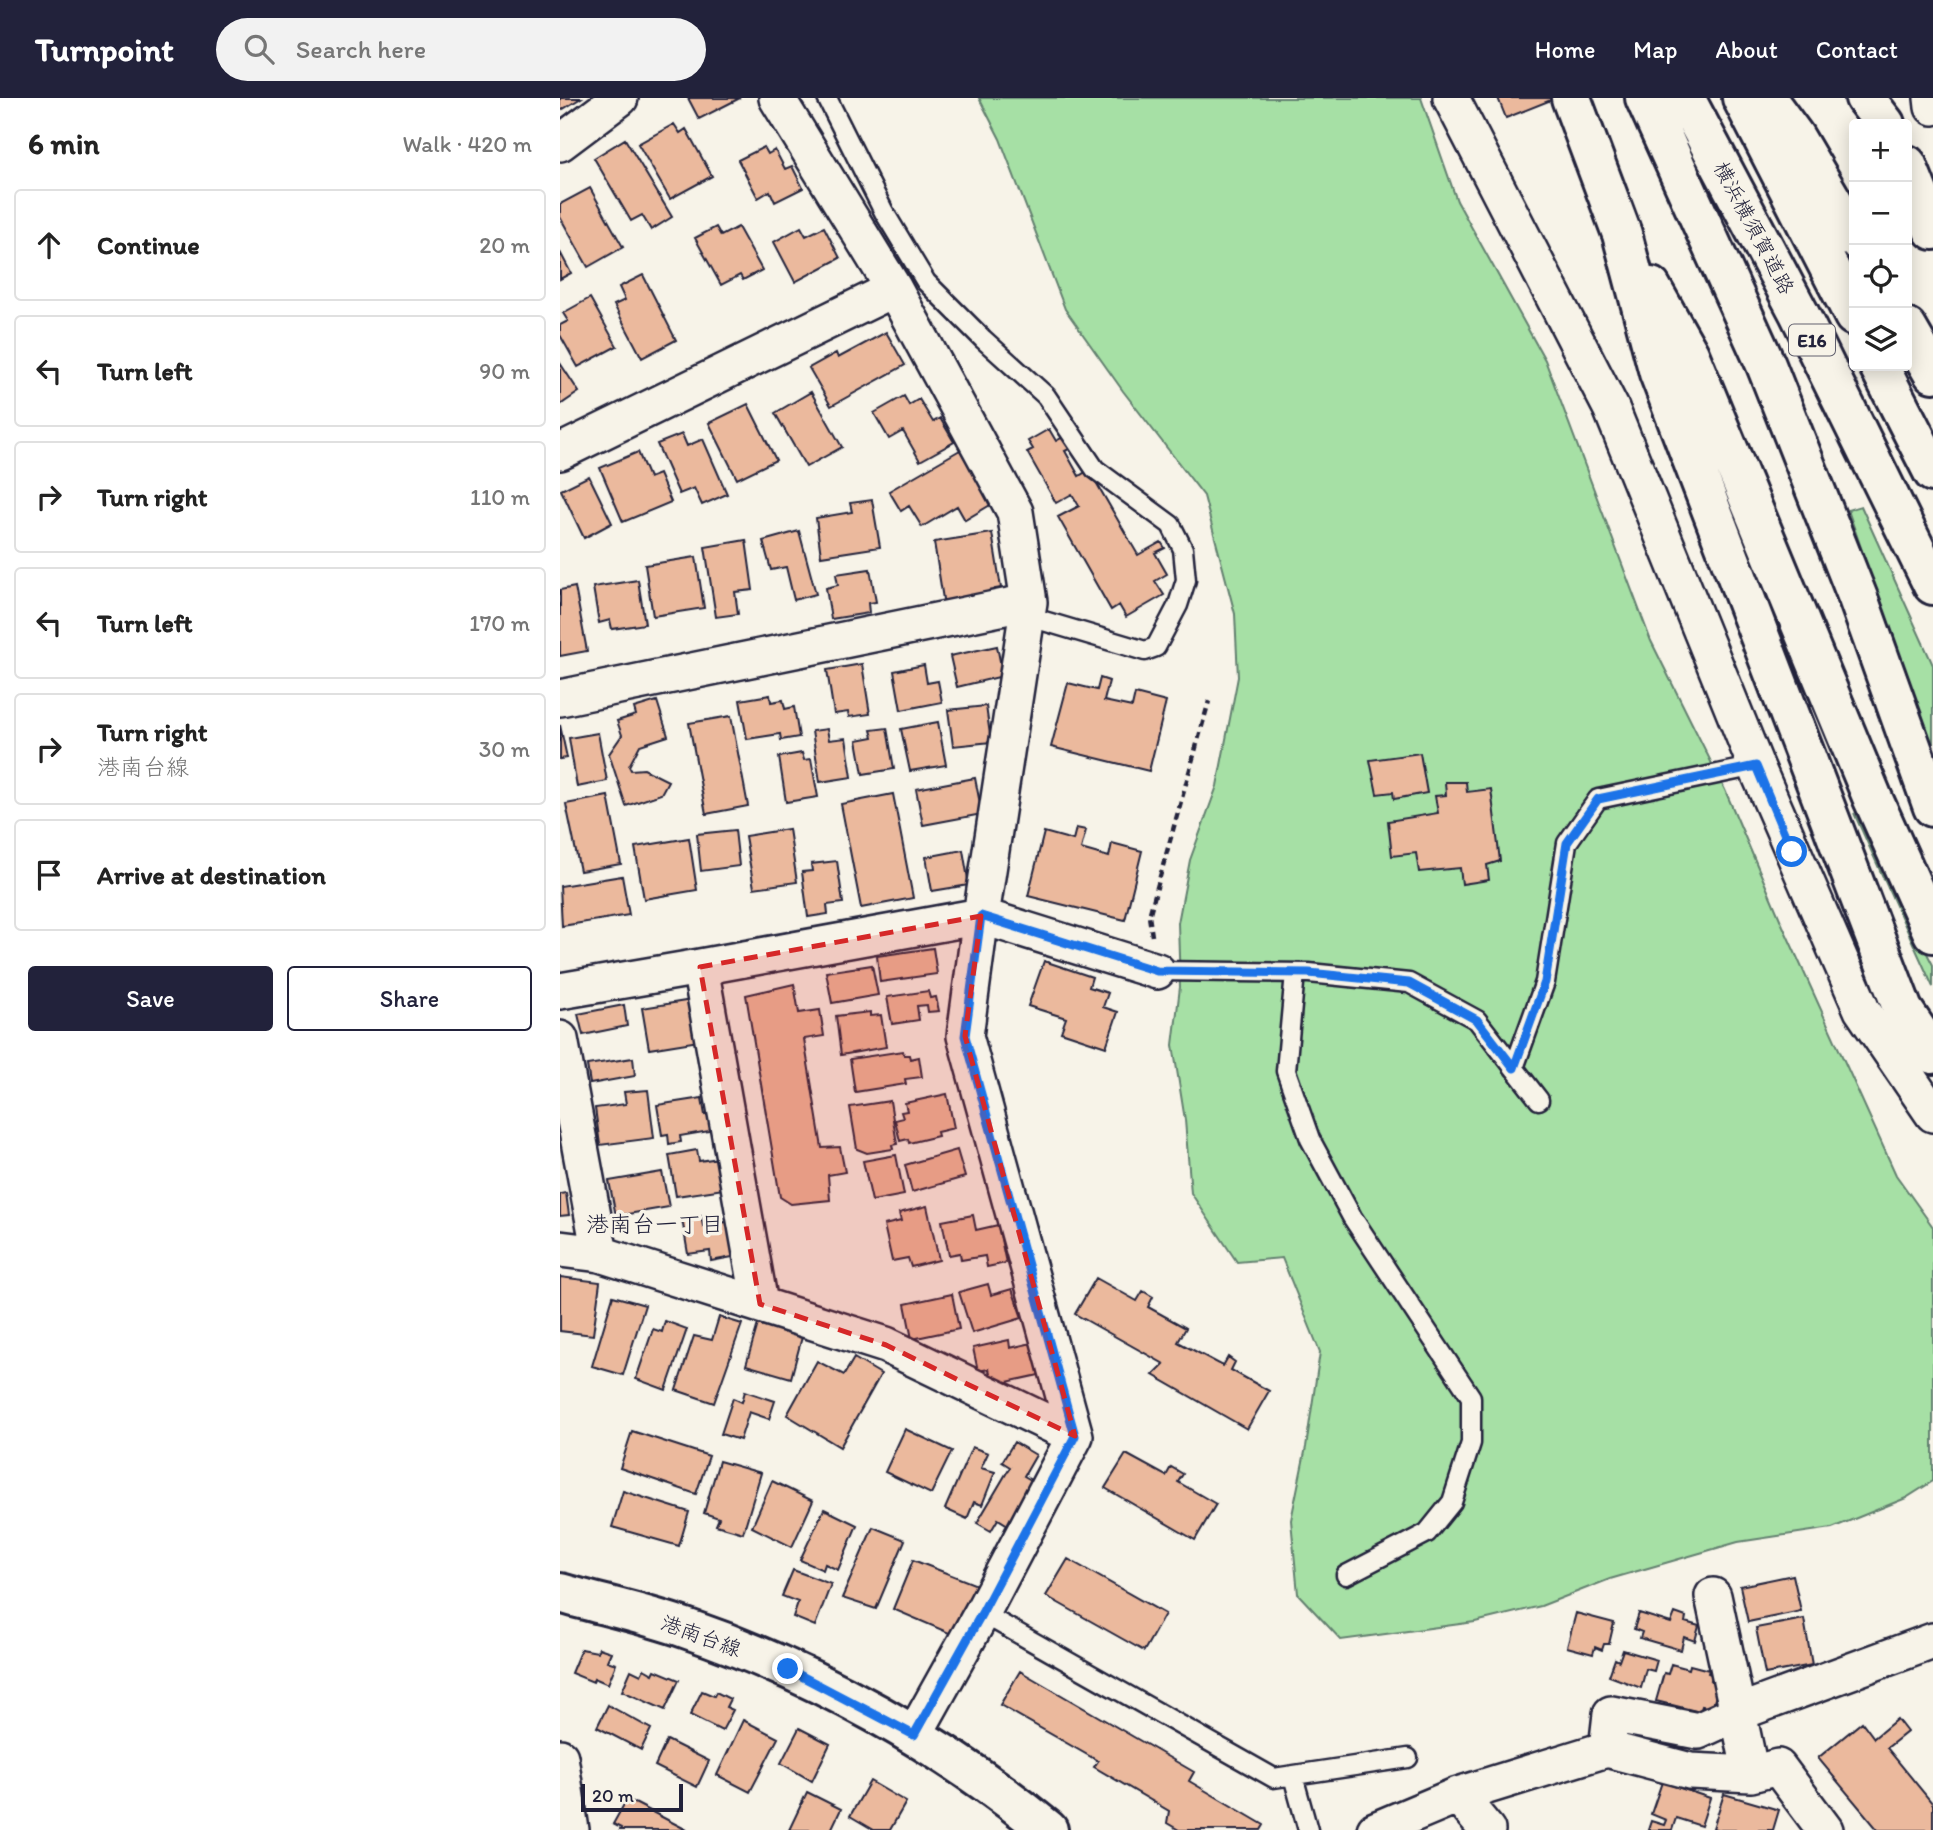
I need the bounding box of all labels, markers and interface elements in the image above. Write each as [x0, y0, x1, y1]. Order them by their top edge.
search box [216, 18, 706, 81]
text: Turnpoint [35, 30, 174, 69]
icon: search [240, 30, 278, 68]
text: Search here [296, 33, 426, 65]
text: Home [1535, 35, 1595, 64]
text: Map [1633, 35, 1677, 64]
text: About [1715, 35, 1778, 64]
text: Contact [1816, 35, 1898, 64]
map controls [1849, 119, 1912, 371]
button: + [1849, 119, 1912, 182]
text: 6 min [28, 125, 100, 162]
text: Walk · 420 m [402, 130, 532, 158]
street label: 横浜横須賀道路 [1709, 157, 1800, 299]
button: − [1849, 182, 1912, 245]
icon: ahead [30, 226, 68, 264]
text: Continue [97, 229, 200, 261]
text: 20 m [479, 231, 530, 259]
button: locate [1849, 245, 1912, 308]
button: layers [1849, 308, 1912, 371]
road number: E16 [1789, 324, 1835, 356]
icon: left [30, 352, 68, 390]
text: Turn left [97, 355, 193, 387]
text: 90 m [479, 357, 530, 385]
icon: right [30, 478, 68, 516]
text: Turn right [97, 481, 208, 513]
text: 110 m [470, 483, 530, 511]
icon: left [30, 604, 68, 642]
text: Turn left [97, 607, 193, 639]
text: 170 m [469, 609, 530, 637]
text: Turn right [97, 716, 208, 748]
icon: right [30, 730, 68, 768]
text: 30 m [479, 735, 530, 763]
text: 港南台線 [97, 753, 189, 781]
route start [1776, 836, 1807, 867]
icon: arrive [30, 856, 68, 894]
text: Arrive at destination [97, 859, 326, 891]
button: Save [28, 966, 273, 1031]
button: Share [287, 966, 532, 1031]
district label: 港南台一丁目 [586, 1210, 724, 1238]
street label: 港南台線 [657, 1609, 745, 1662]
route end [772, 1653, 803, 1684]
scale bar [581, 1781, 682, 1813]
text: 20 m [592, 1784, 634, 1807]

